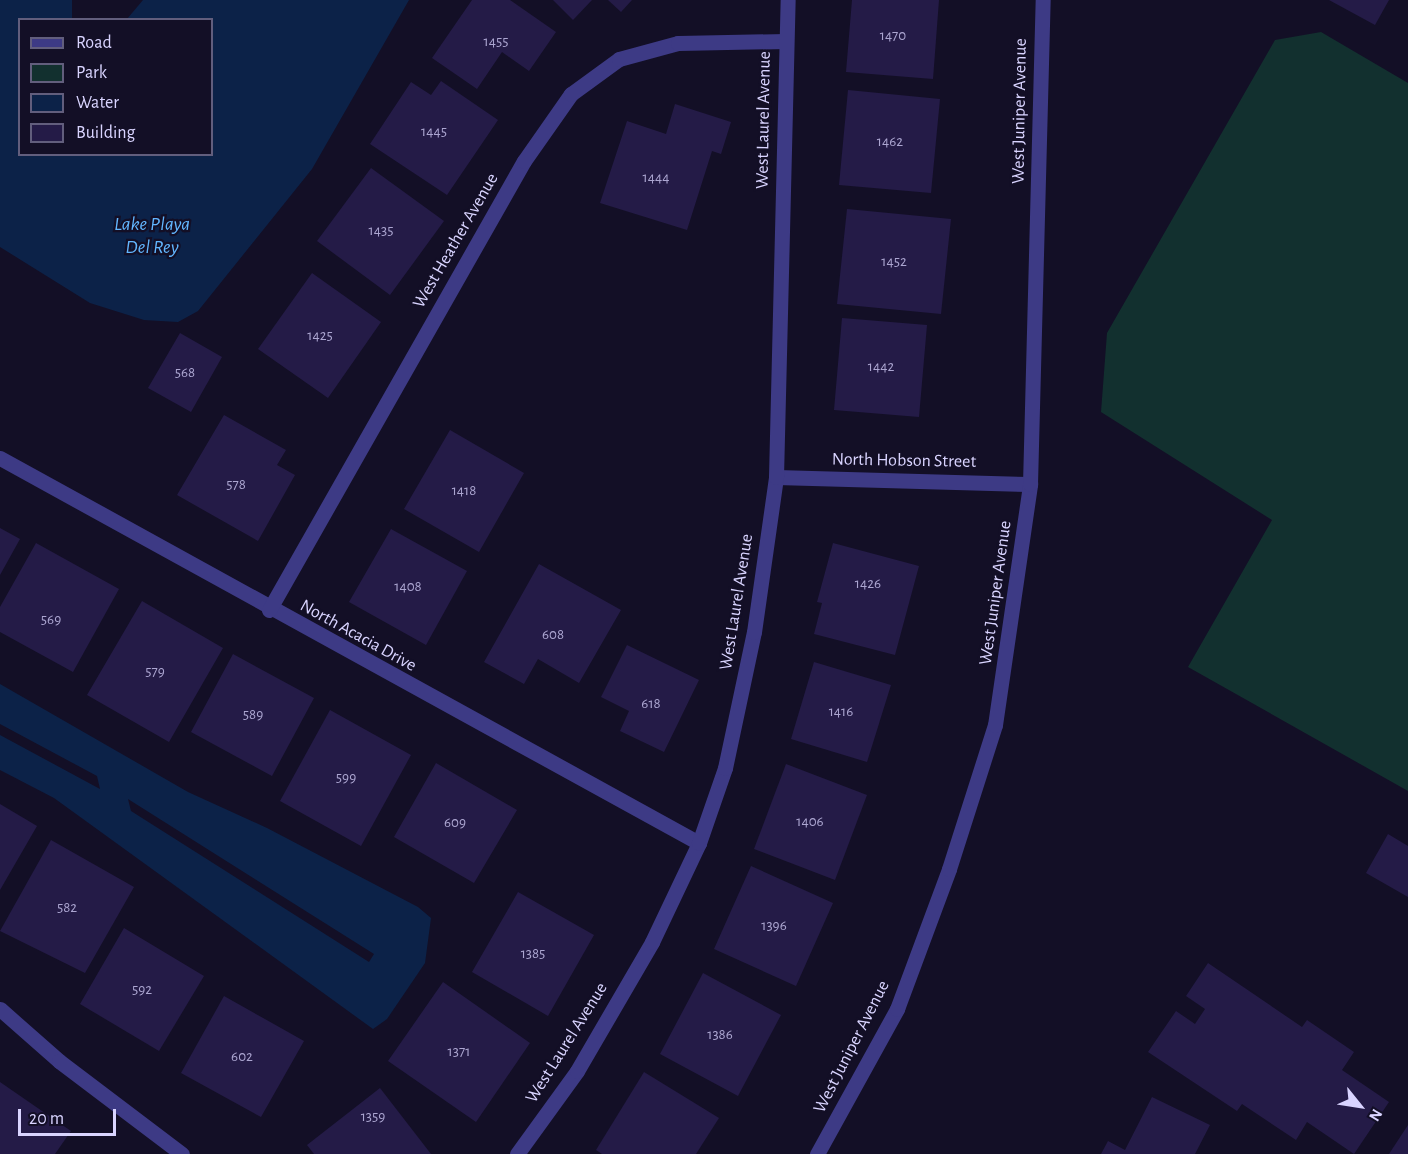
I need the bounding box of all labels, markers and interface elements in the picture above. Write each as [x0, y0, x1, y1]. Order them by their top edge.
legend [18, 18, 213, 156]
house number: 1470 [880, 27, 906, 45]
house number: 1455 [484, 33, 508, 51]
text: Road [76, 34, 112, 52]
street label: West Juniper Avenue [1008, 38, 1032, 184]
street label: West Laurel Avenue [752, 51, 776, 189]
text: Park [76, 64, 107, 82]
text: Water [76, 94, 119, 112]
house number: 1445 [421, 123, 447, 141]
text: Building [76, 124, 135, 142]
house number: 1462 [877, 133, 903, 151]
house number: 1444 [643, 169, 669, 187]
street label: West Heather Avenue [409, 170, 503, 312]
water label: Lake Playa Del Rey [114, 213, 190, 260]
house number: 1435 [369, 222, 393, 240]
house number: 1452 [881, 253, 907, 271]
house number: 1425 [307, 327, 333, 345]
house number: 1442 [868, 358, 894, 376]
house number: 568 [175, 364, 195, 382]
street label: North Hobson Street [832, 449, 976, 473]
house number: 578 [226, 476, 246, 494]
house number: 1418 [452, 482, 476, 500]
street label: West Juniper Avenue [975, 519, 1017, 667]
street label: West Laurel Avenue [716, 532, 758, 672]
house number: 1426 [855, 575, 881, 593]
house number: 1408 [394, 578, 422, 596]
street label: North Acacia Drive [296, 595, 420, 677]
house number: 569 [41, 611, 61, 629]
house number: 608 [542, 626, 564, 644]
house number: 579 [145, 663, 165, 681]
house number: 618 [641, 695, 661, 713]
house number: 1416 [829, 703, 853, 721]
house number: 589 [243, 706, 263, 724]
house number: 599 [336, 769, 356, 787]
house number: 1406 [796, 813, 824, 831]
house number: 609 [444, 814, 466, 832]
house number: 582 [57, 899, 77, 917]
house number: 1396 [761, 917, 787, 935]
house number: 1385 [521, 945, 545, 963]
street label: West Juniper Avenue [809, 977, 895, 1117]
street label: West Laurel Avenue [521, 979, 613, 1107]
house number: 592 [132, 981, 152, 999]
house number: 1386 [707, 1026, 733, 1044]
house number: 1371 [448, 1043, 470, 1061]
house number: 602 [231, 1048, 253, 1066]
north arrow [1330, 1076, 1390, 1136]
scale bar [21, 1097, 118, 1135]
text: N [1366, 1106, 1385, 1124]
house number: 1359 [361, 1108, 385, 1126]
text: 20 m [29, 1110, 64, 1128]

